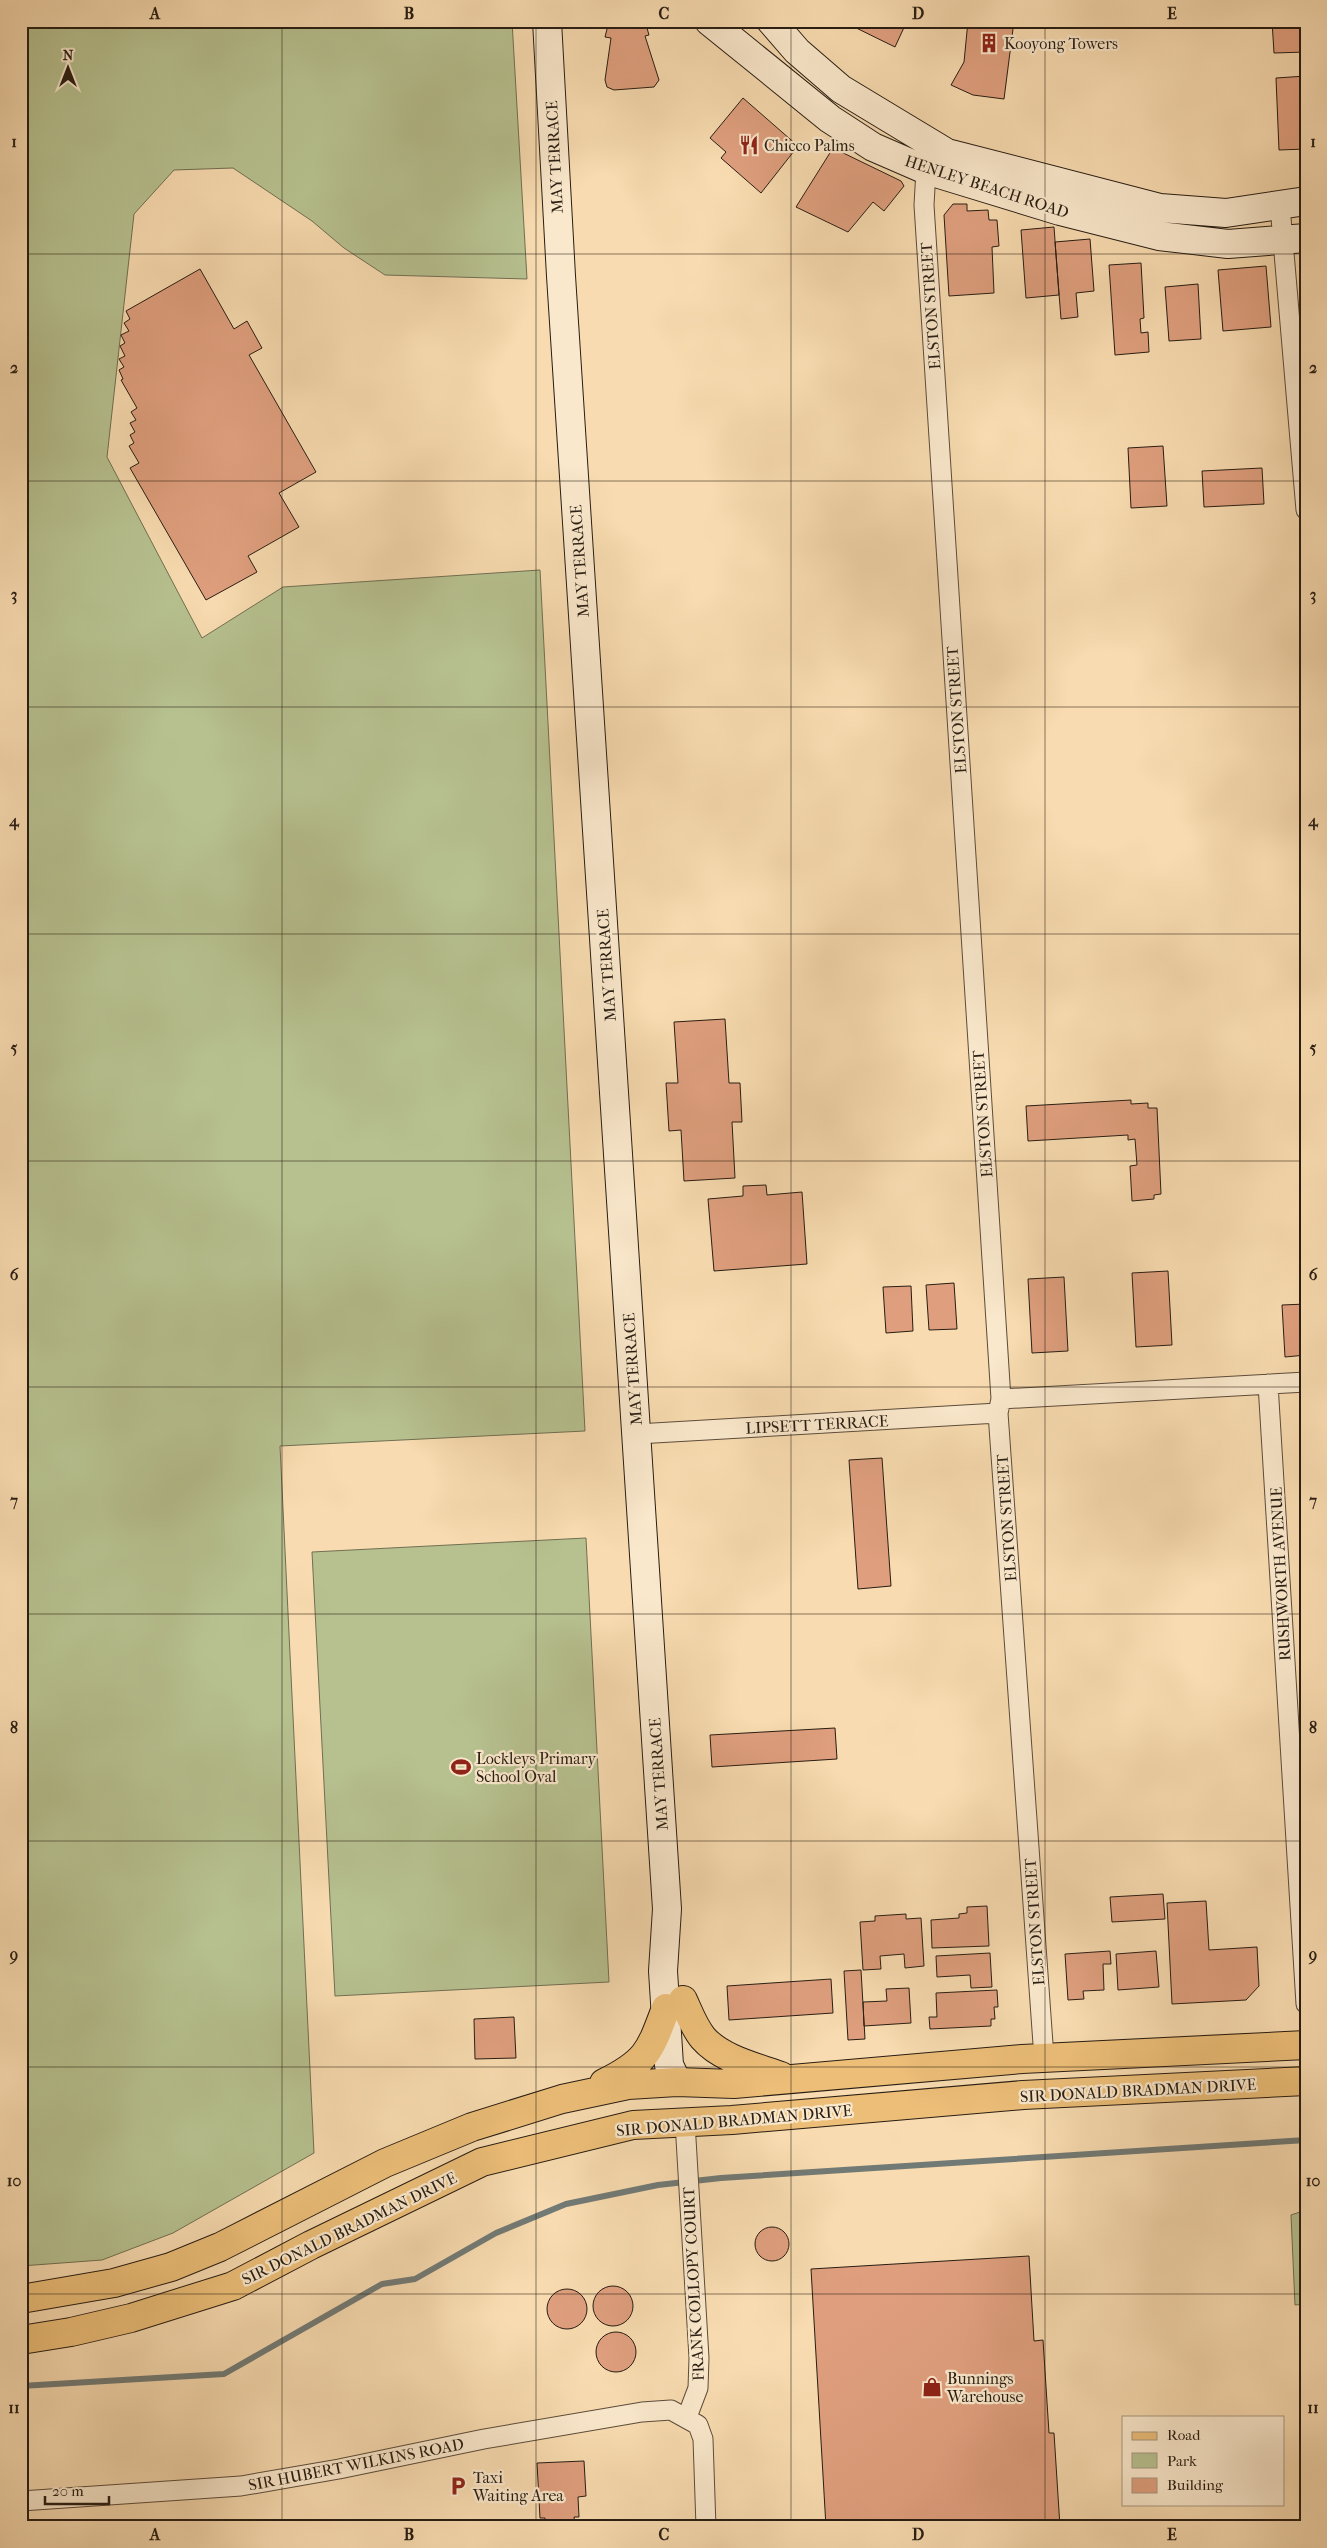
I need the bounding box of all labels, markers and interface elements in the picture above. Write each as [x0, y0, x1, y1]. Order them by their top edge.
text: A [149, 4, 161, 23]
text: B [404, 4, 414, 23]
text: C [659, 4, 670, 23]
text: D [912, 4, 924, 23]
text: E [1167, 4, 1177, 23]
building icon: Kooyong Towers [978, 32, 1000, 54]
place label: Kooyong Towers [1004, 34, 1118, 53]
north arrow [42, 42, 92, 92]
text: N [63, 47, 74, 64]
street label: MAY TERRACE [542, 100, 567, 214]
text: 1 [11, 132, 17, 151]
text: 1 [1310, 132, 1316, 151]
restaurant icon: Chicco Palms [738, 134, 760, 156]
place label: Chicco Palms [764, 136, 855, 155]
street label: HENLEY BEACH ROAD [902, 151, 1071, 222]
street label: ELSTON STREET [917, 242, 944, 370]
text: 2 [10, 358, 18, 377]
text: 2 [1309, 358, 1317, 377]
street label: MAY TERRACE [566, 504, 593, 618]
text: 3 [11, 585, 17, 605]
text: 3 [1310, 585, 1316, 605]
street label: ELSTON STREET [943, 646, 970, 774]
text: 4 [8, 811, 20, 831]
text: 4 [1307, 811, 1319, 831]
street label: MAY TERRACE [593, 908, 620, 1022]
text: 5 [11, 1038, 18, 1057]
text: 5 [1310, 1038, 1317, 1057]
street label: ELSTON STREET [969, 1050, 996, 1178]
text: 6 [10, 1265, 19, 1284]
text: 6 [1309, 1265, 1318, 1284]
street label: MAY TERRACE [619, 1312, 646, 1426]
street label: LIPSETT TERRACE [745, 1411, 889, 1438]
street label: ELSTON STREET [993, 1454, 1020, 1582]
street label: RUSHWORTH AVENUE [1266, 1486, 1295, 1661]
text: 7 [9, 1491, 18, 1510]
text: 7 [1308, 1491, 1317, 1510]
street label: MAY TERRACE [645, 1717, 672, 1831]
text: 8 [10, 1718, 18, 1737]
text: 8 [1309, 1718, 1317, 1737]
place label: Lockleys Primary School Oval [476, 1749, 597, 1786]
sports icon: Lockleys Primary School Oval [450, 1756, 472, 1778]
street label: ELSTON STREET [1021, 1858, 1048, 1986]
text: 9 [9, 1945, 18, 1965]
text: 9 [1308, 1945, 1317, 1965]
street label: SIR DONALD BRADMAN DRIVE [1019, 2075, 1257, 2106]
street label: SIR DONALD BRADMAN DRIVE [615, 2101, 853, 2140]
street label: SIR DONALD BRADMAN DRIVE [239, 2168, 460, 2289]
text: 10 [7, 2171, 21, 2190]
text: 10 [1306, 2171, 1320, 2190]
street label: FRANK COLLOPY COURT [679, 2186, 708, 2381]
place label: Bunnings Warehouse [946, 2369, 1023, 2406]
shop icon: Bunnings Warehouse [921, 2376, 943, 2398]
text: 11 [8, 2398, 20, 2417]
text: 11 [1307, 2398, 1319, 2417]
legend [1122, 2416, 1284, 2506]
text: Road [1167, 2426, 1201, 2444]
street label: SIR HUBERT WILKINS ROAD [247, 2434, 466, 2495]
text: Park [1167, 2452, 1197, 2470]
place label: Taxi Waiting Area [472, 2468, 564, 2505]
scale bar [45, 2473, 109, 2505]
parking icon: Taxi Waiting Area [447, 2475, 469, 2497]
text: Building [1167, 2476, 1224, 2494]
text: 20 m [52, 2482, 84, 2500]
text: A [149, 2525, 161, 2544]
text: B [404, 2525, 414, 2544]
text: C [659, 2525, 670, 2544]
text: D [912, 2525, 924, 2544]
text: E [1167, 2525, 1177, 2544]

